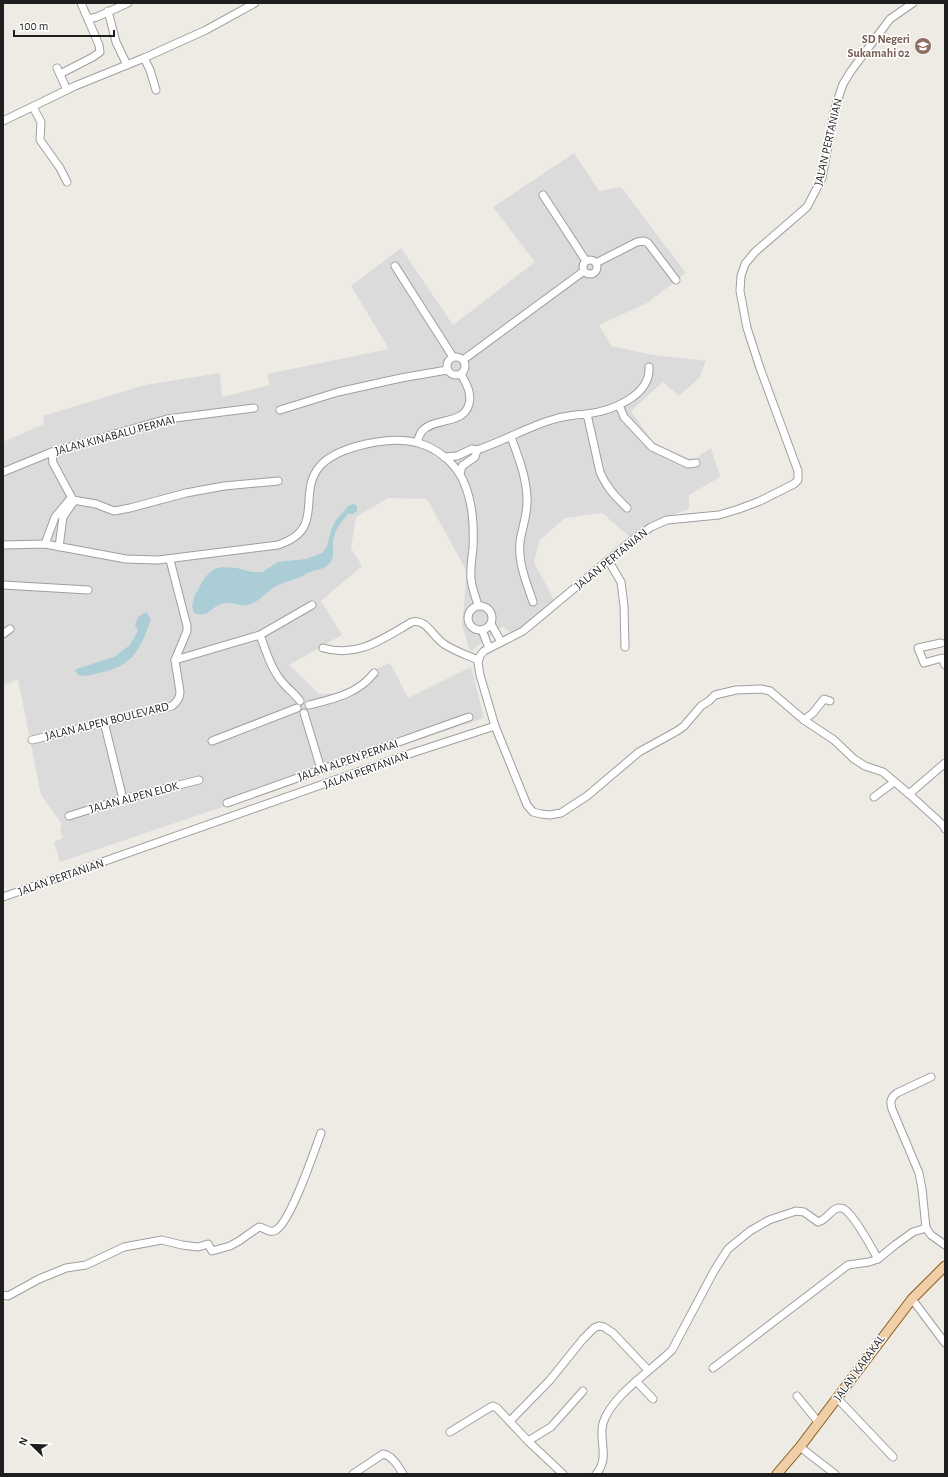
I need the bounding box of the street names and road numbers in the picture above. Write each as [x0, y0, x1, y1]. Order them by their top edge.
street label: JALAN PERTANIAN [812, 97, 844, 187]
street label: JALAN KINABALU PERMAI [54, 413, 176, 457]
street label: JALAN PERTANIAN [572, 526, 650, 592]
street label: JALAN ALPEN BOULEVARD [44, 700, 170, 742]
street label: JALAN ALPEN PERMAI [296, 737, 400, 783]
street label: JALAN PERTANIAN [322, 749, 410, 791]
street label: JALAN ALPEN ELOK [88, 779, 180, 815]
street label: JALAN PERTANIAN [17, 857, 105, 897]
street label: JALAN KARAKAL [831, 1333, 887, 1403]

